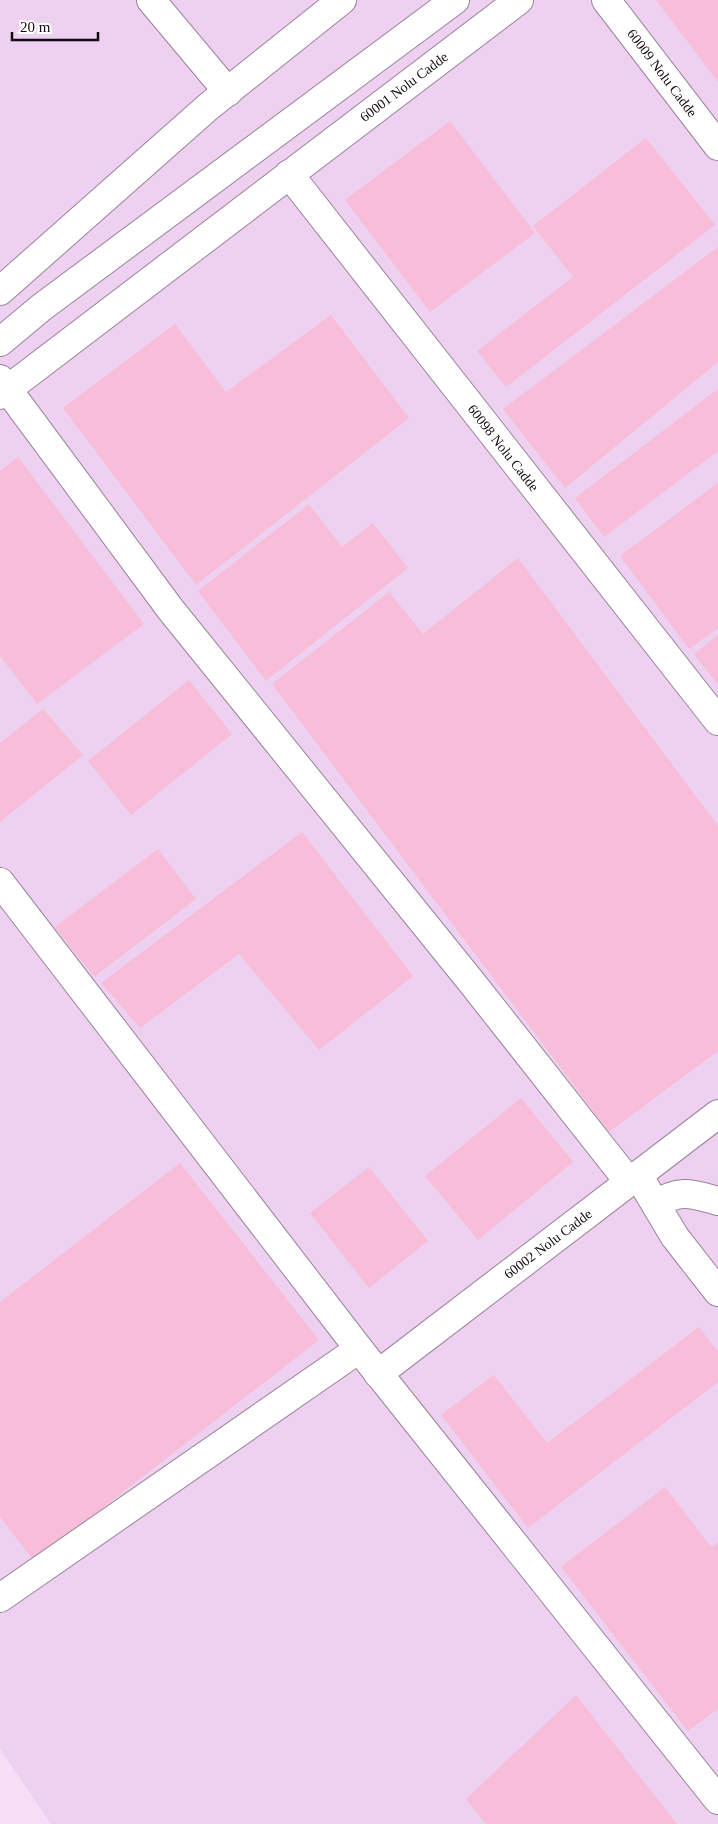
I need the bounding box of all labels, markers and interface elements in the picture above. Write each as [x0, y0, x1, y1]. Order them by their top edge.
scale bar [12, 10, 99, 42]
text: 20 m [20, 19, 51, 35]
street label: 60009 Nolu Cadde [624, 26, 700, 120]
street label: 60001 Nolu Cadde [357, 49, 451, 125]
street label: 60098 Nolu Cadde [465, 402, 541, 494]
street label: 60002 Nolu Cadde [501, 1206, 595, 1282]

